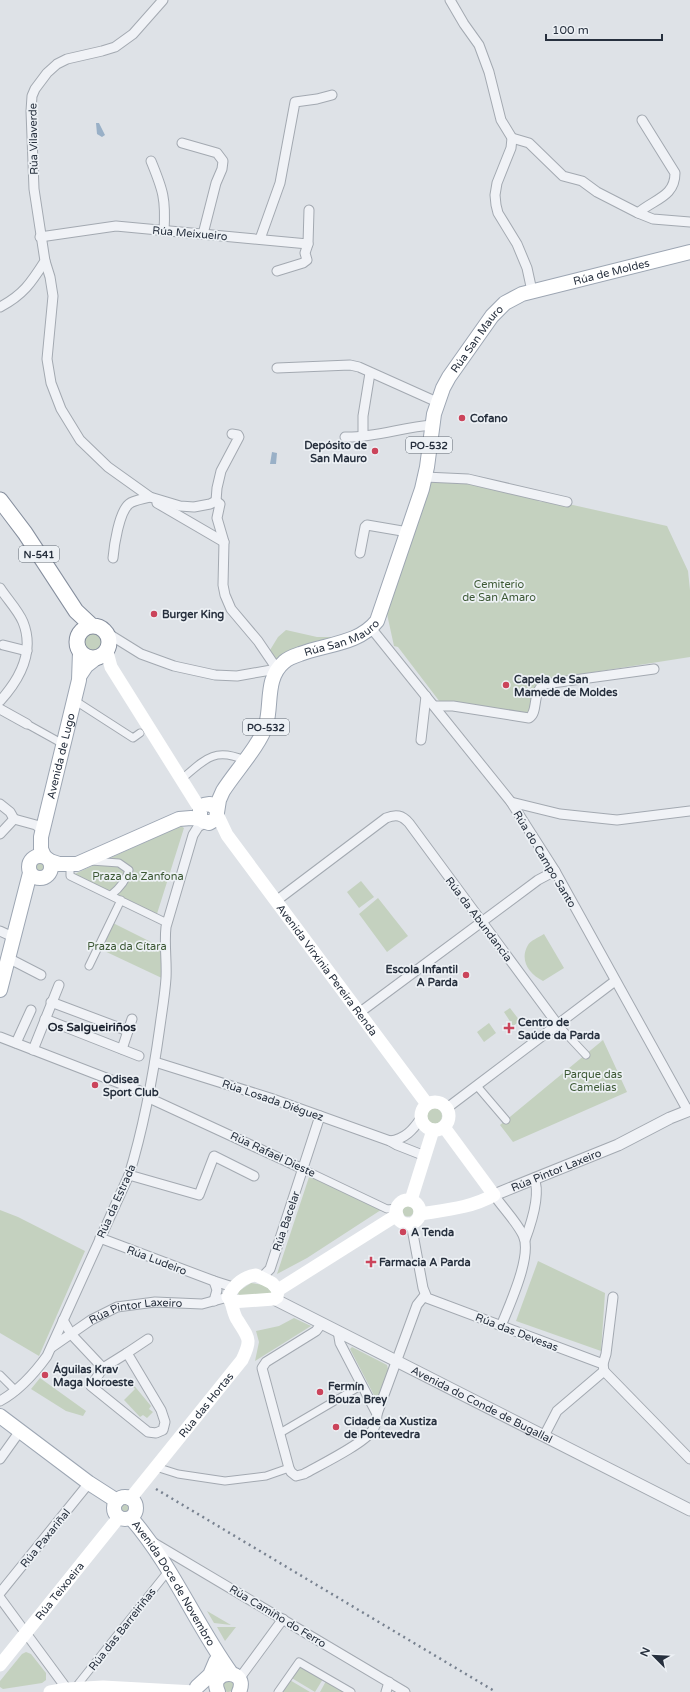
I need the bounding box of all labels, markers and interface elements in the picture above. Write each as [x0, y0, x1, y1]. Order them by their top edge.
scale bar [546, 16, 662, 42]
text: 100 m [552, 23, 589, 37]
street label: Rúa Vilaverde [26, 103, 41, 175]
street label: Rúa Meixueiro [152, 224, 228, 243]
street label: Rúa de Moldes [572, 256, 651, 288]
street label: Rúa San Mauro [448, 302, 506, 375]
place label: Cofano [470, 412, 508, 425]
marker: Cofano [457, 413, 467, 423]
road number: PO-532 [406, 437, 452, 453]
place label: Depósito de San Mauro [304, 439, 368, 465]
marker: Depósito de San Mauro [370, 446, 380, 456]
road number: N-541 [19, 546, 59, 562]
park label: Cemiterio de San Amaro [462, 578, 536, 604]
place label: Burger King [162, 608, 224, 622]
marker: Burger King [149, 609, 159, 619]
street label: Rúa San Mauro [303, 617, 382, 659]
place label: Capela de San Mamede de Moldes [514, 673, 618, 699]
marker: Capela de San Mamede de Moldes [501, 680, 511, 690]
street label: Avenida de Lugo [44, 711, 78, 800]
road number: PO-532 [243, 719, 289, 735]
street label: Rúa do Campo Santo [510, 808, 579, 910]
park label: Praza da Zanfona [92, 870, 184, 883]
street label: Rúa da Abundancia [443, 874, 515, 964]
street label: Avenida Virxinia Pereira Renda [274, 902, 380, 1038]
park label: Praza da Cítara [87, 940, 167, 953]
place label: Escola Infantil A Parda [385, 963, 458, 989]
marker: Escola Infantil A Parda [461, 970, 471, 980]
place label: Centro de Saúde da Parda [518, 1016, 600, 1042]
district label: Os Salgueiriños [48, 1020, 136, 1035]
marker: Centro de Saúde da Parda [503, 1022, 515, 1034]
park label: Parque das Camelias [564, 1068, 622, 1094]
place label: Odisea Sport Club [103, 1073, 159, 1100]
street label: Rúa Losada Diéguez [220, 1077, 326, 1124]
marker: Odisea Sport Club [90, 1080, 100, 1090]
street label: Rúa Rafael Dieste [228, 1129, 317, 1180]
street label: Rúa Pintor Laxeiro [509, 1146, 604, 1194]
street label: Rúa da Estrada [94, 1162, 139, 1240]
street label: Rúa Bacelar [270, 1189, 303, 1253]
place label: A Tenda [411, 1226, 454, 1239]
marker: A Tenda [398, 1227, 408, 1237]
street label: Rúa Ludeiro [125, 1243, 189, 1278]
place label: Farmacia A Parda [379, 1256, 471, 1269]
marker: Farmacia A Parda [366, 1257, 376, 1267]
street label: Rúa Pintor Laxeiro [87, 1296, 183, 1327]
street label: Rúa das Devesas [474, 1311, 560, 1354]
place label: Águilas Krav Maga Noroeste [53, 1362, 134, 1390]
street label: Avenida do Conde de Bugallal [409, 1364, 554, 1446]
marker: Águilas Krav Maga Noroeste [40, 1370, 50, 1380]
street label: Rúa das Hortas [176, 1370, 236, 1440]
place label: Fermín Bouza Brey [328, 1380, 387, 1407]
marker: Fermín Bouza Brey [315, 1387, 325, 1397]
place label: Cidade da Xustiza de Pontevedra [344, 1415, 437, 1441]
marker: Cidade da Xustiza de Pontevedra [331, 1422, 341, 1432]
street label: Rúa Paxariñal [18, 1506, 73, 1570]
street label: Avenida Doce de Novembro [129, 1518, 218, 1649]
street label: Rúa Teixoeira [33, 1560, 87, 1623]
street label: Rúa Camiño do Ferro [227, 1582, 329, 1651]
street label: Rúa das Barreiriñas [86, 1586, 159, 1673]
north arrow [634, 1636, 674, 1676]
text: N [638, 1645, 653, 1659]

